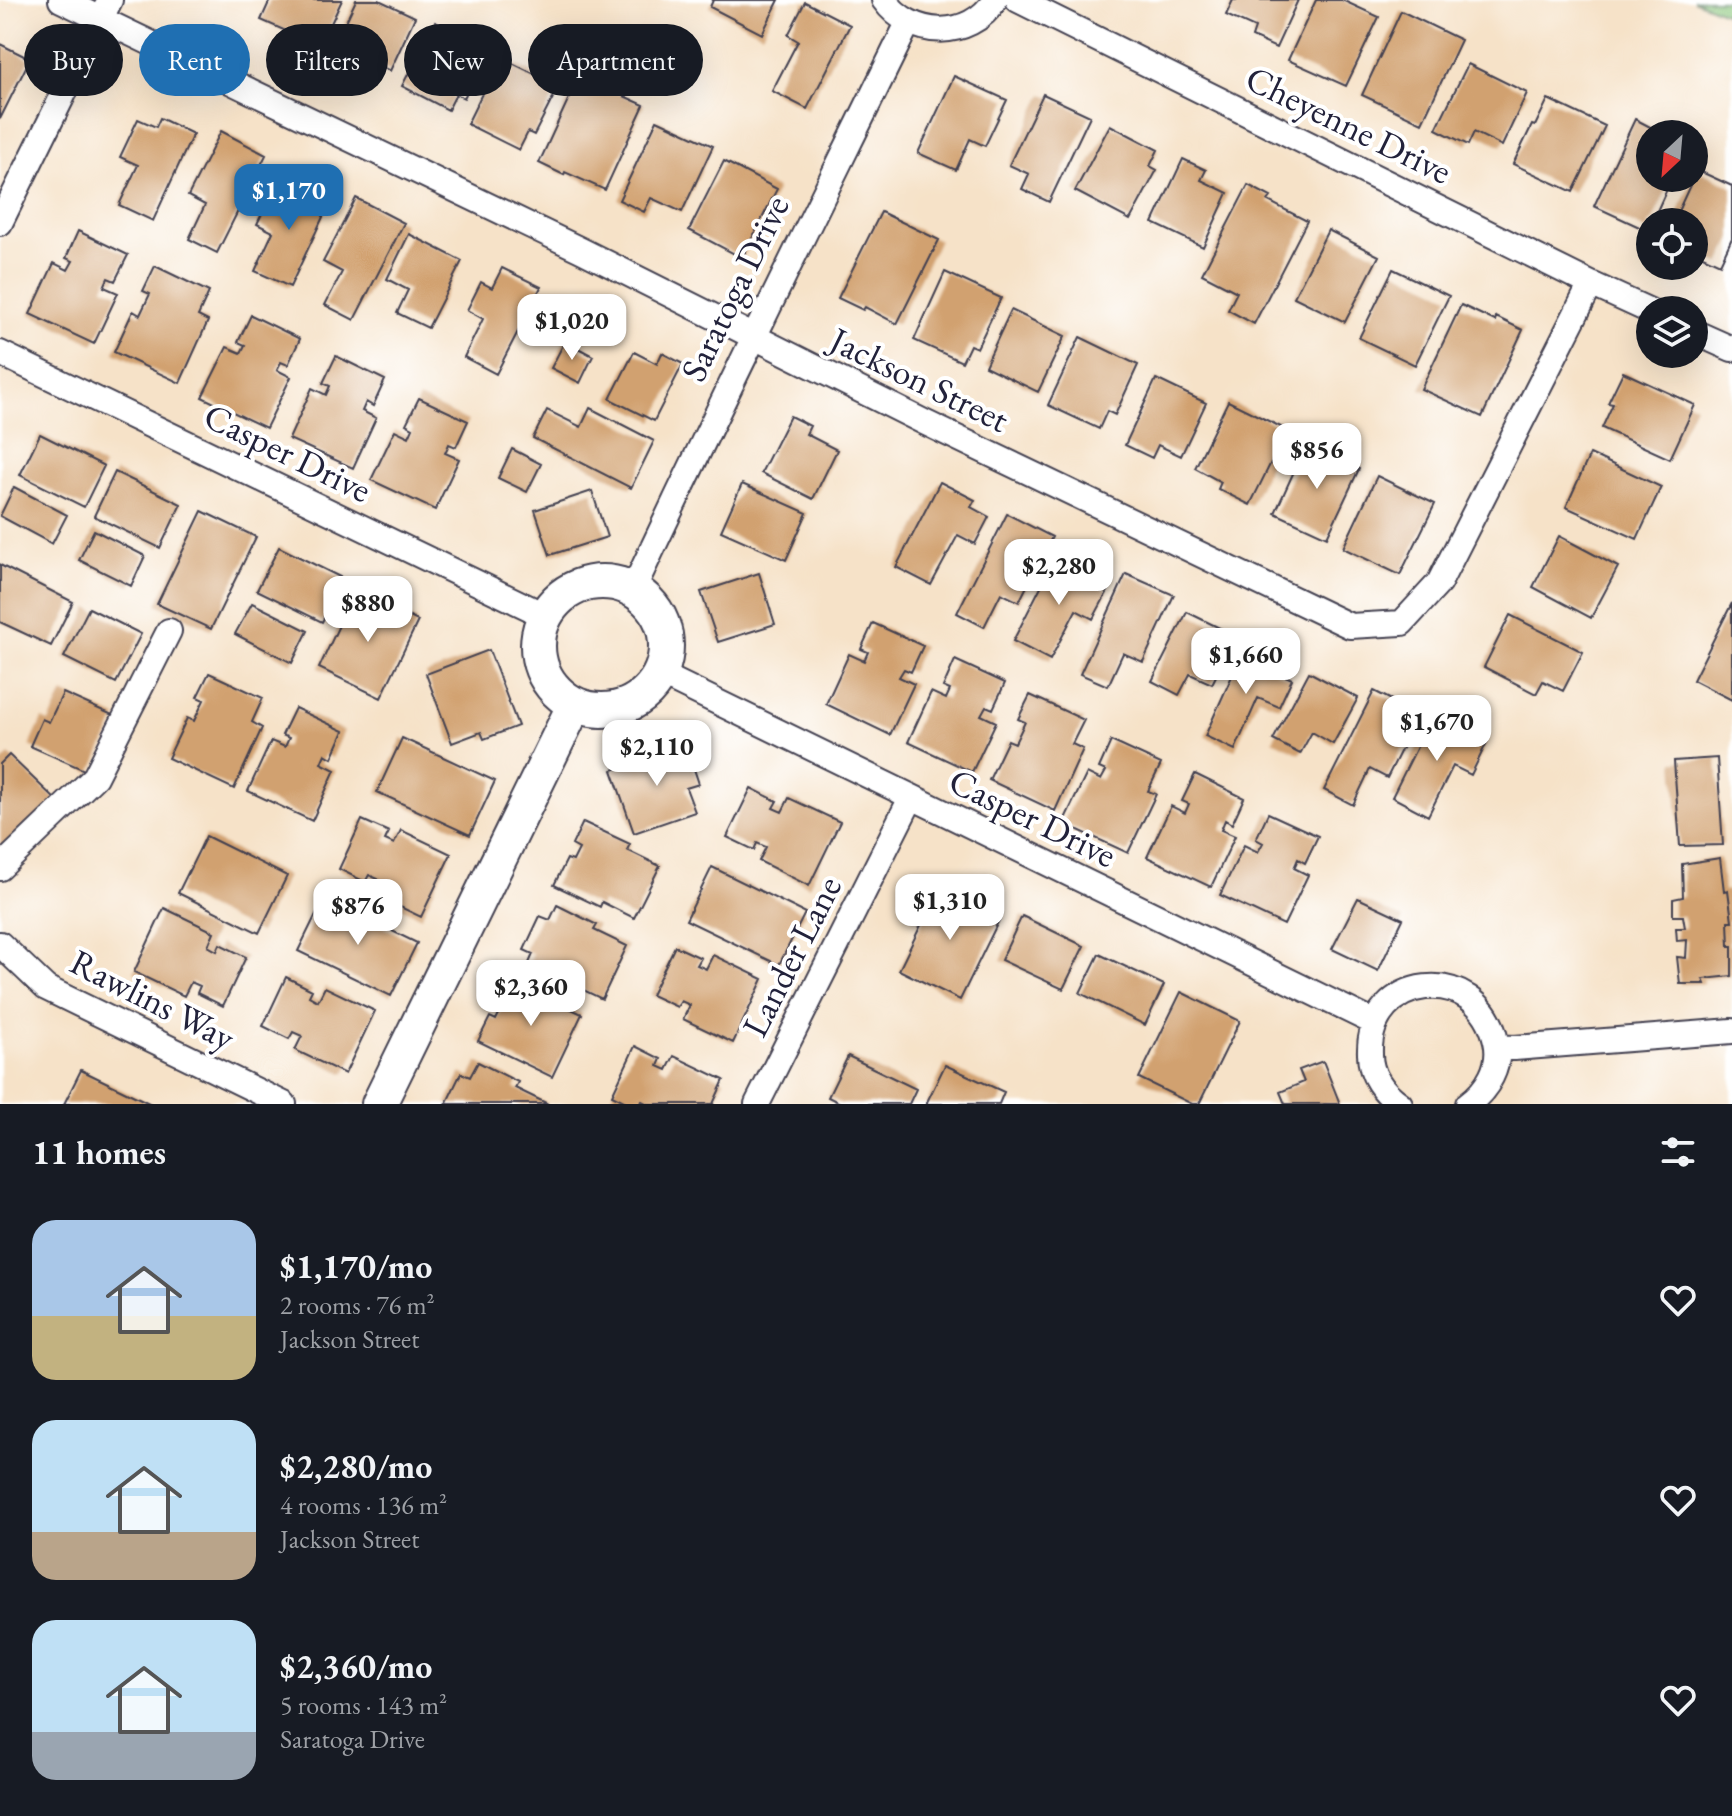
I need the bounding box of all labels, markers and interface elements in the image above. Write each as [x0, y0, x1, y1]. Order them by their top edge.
chip: Buy [24, 24, 123, 96]
chip: Rent [139, 24, 250, 96]
chip: Filters [266, 24, 388, 96]
chip: New [404, 24, 512, 96]
chip: Apartment [528, 24, 703, 96]
street label: Cheyenne Drive [1238, 54, 1459, 194]
north arrow [1636, 120, 1708, 192]
map controls [1636, 120, 1708, 368]
pin: $1,170 [224, 164, 354, 232]
text: $1,170 [252, 173, 326, 207]
street label: Saratoga Drive [669, 188, 800, 389]
button: locate [1636, 208, 1708, 280]
pin: $1,020 [507, 294, 637, 362]
button: layers [1636, 296, 1708, 368]
text: $1,020 [535, 303, 609, 337]
street label: Jackson Street [820, 315, 1017, 443]
street label: Casper Drive [196, 392, 379, 513]
pin: $856 [1270, 423, 1364, 491]
text: $856 [1290, 432, 1344, 466]
pin: $2,280 [994, 539, 1124, 607]
text: $2,280 [1022, 548, 1096, 582]
pin: $880 [321, 576, 415, 644]
text: $880 [341, 585, 395, 619]
pin: $1,660 [1181, 628, 1311, 696]
text: $1,660 [1209, 637, 1283, 671]
pin: $1,670 [1372, 695, 1502, 763]
text: $1,670 [1400, 704, 1474, 738]
pin: $2,110 [592, 720, 722, 788]
text: $2,110 [620, 729, 694, 763]
street label: Casper Drive [941, 757, 1124, 878]
street label: Lander Lane [731, 868, 852, 1045]
pin: $1,310 [885, 874, 1015, 942]
pin: $876 [311, 879, 405, 947]
text: $1,310 [913, 883, 987, 917]
text: $876 [331, 888, 385, 922]
street label: Rawlins Way [63, 938, 243, 1061]
pin: $2,360 [466, 960, 596, 1028]
text: $2,360 [494, 969, 568, 1003]
text: 11 homes [32, 1130, 166, 1174]
icon: filters [1656, 1130, 1700, 1174]
text: $1,170/mo [280, 1244, 432, 1288]
icon: home [96, 1252, 192, 1348]
icon: heart [1656, 1278, 1700, 1322]
text: 2 rooms · 76 m² [280, 1288, 435, 1322]
text: Jackson Street [280, 1322, 419, 1356]
text: $2,280/mo [280, 1444, 432, 1488]
icon: home [96, 1452, 192, 1548]
icon: heart [1656, 1478, 1700, 1522]
text: 4 rooms · 136 m² [280, 1488, 447, 1522]
text: Jackson Street [280, 1522, 419, 1556]
text: $2,360/mo [280, 1644, 432, 1688]
icon: home [96, 1652, 192, 1748]
icon: heart [1656, 1678, 1700, 1722]
text: 5 rooms · 143 m² [280, 1688, 447, 1722]
text: Saratoga Drive [280, 1722, 425, 1756]

